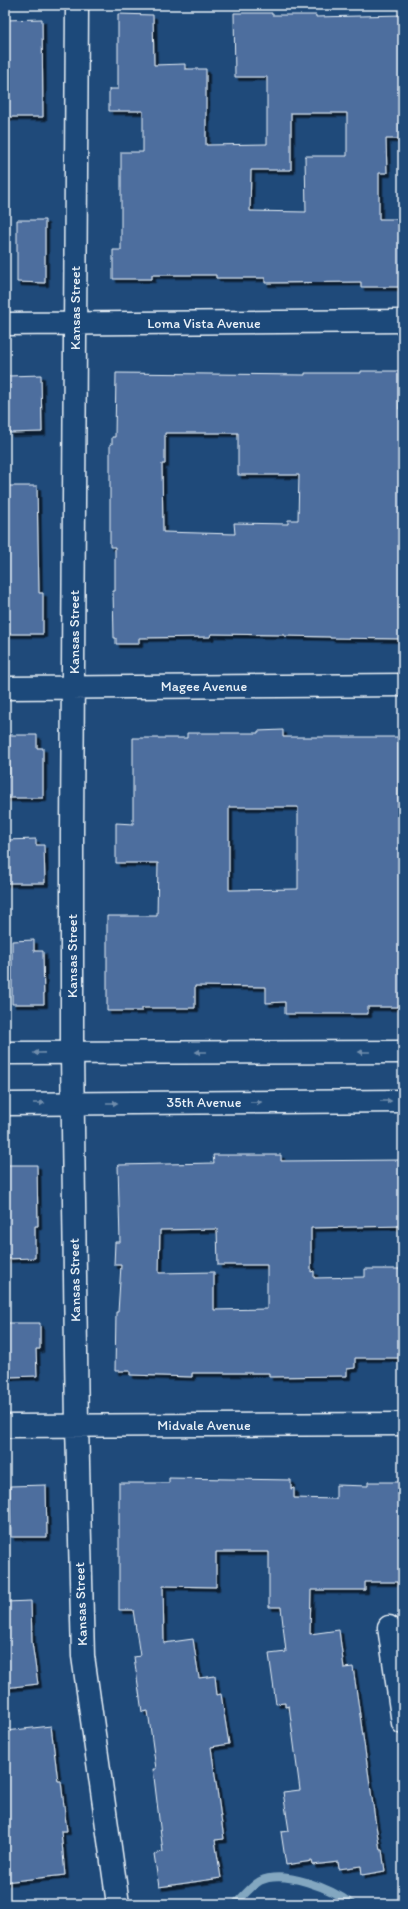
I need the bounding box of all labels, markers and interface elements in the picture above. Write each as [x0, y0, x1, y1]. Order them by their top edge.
street label: Kansas Street [67, 266, 84, 350]
street label: Loma Vista Avenue [147, 315, 261, 332]
street label: Kansas Street [66, 590, 83, 674]
street label: Magee Avenue [161, 678, 247, 695]
street label: Kansas Street [64, 914, 81, 998]
one-way arrow [194, 1049, 207, 1055]
one-way arrow [357, 1049, 370, 1055]
one-way arrow [32, 1050, 45, 1056]
street label: 35th Avenue [167, 1094, 242, 1111]
one-way arrow [380, 1098, 393, 1104]
one-way arrow [250, 1099, 263, 1105]
one-way arrow [33, 1100, 45, 1107]
one-way arrow [106, 1100, 119, 1106]
street label: Kansas Street [66, 1238, 84, 1322]
street label: Midvale Avenue [157, 1417, 251, 1434]
street label: Kansas Street [71, 1562, 91, 1646]

